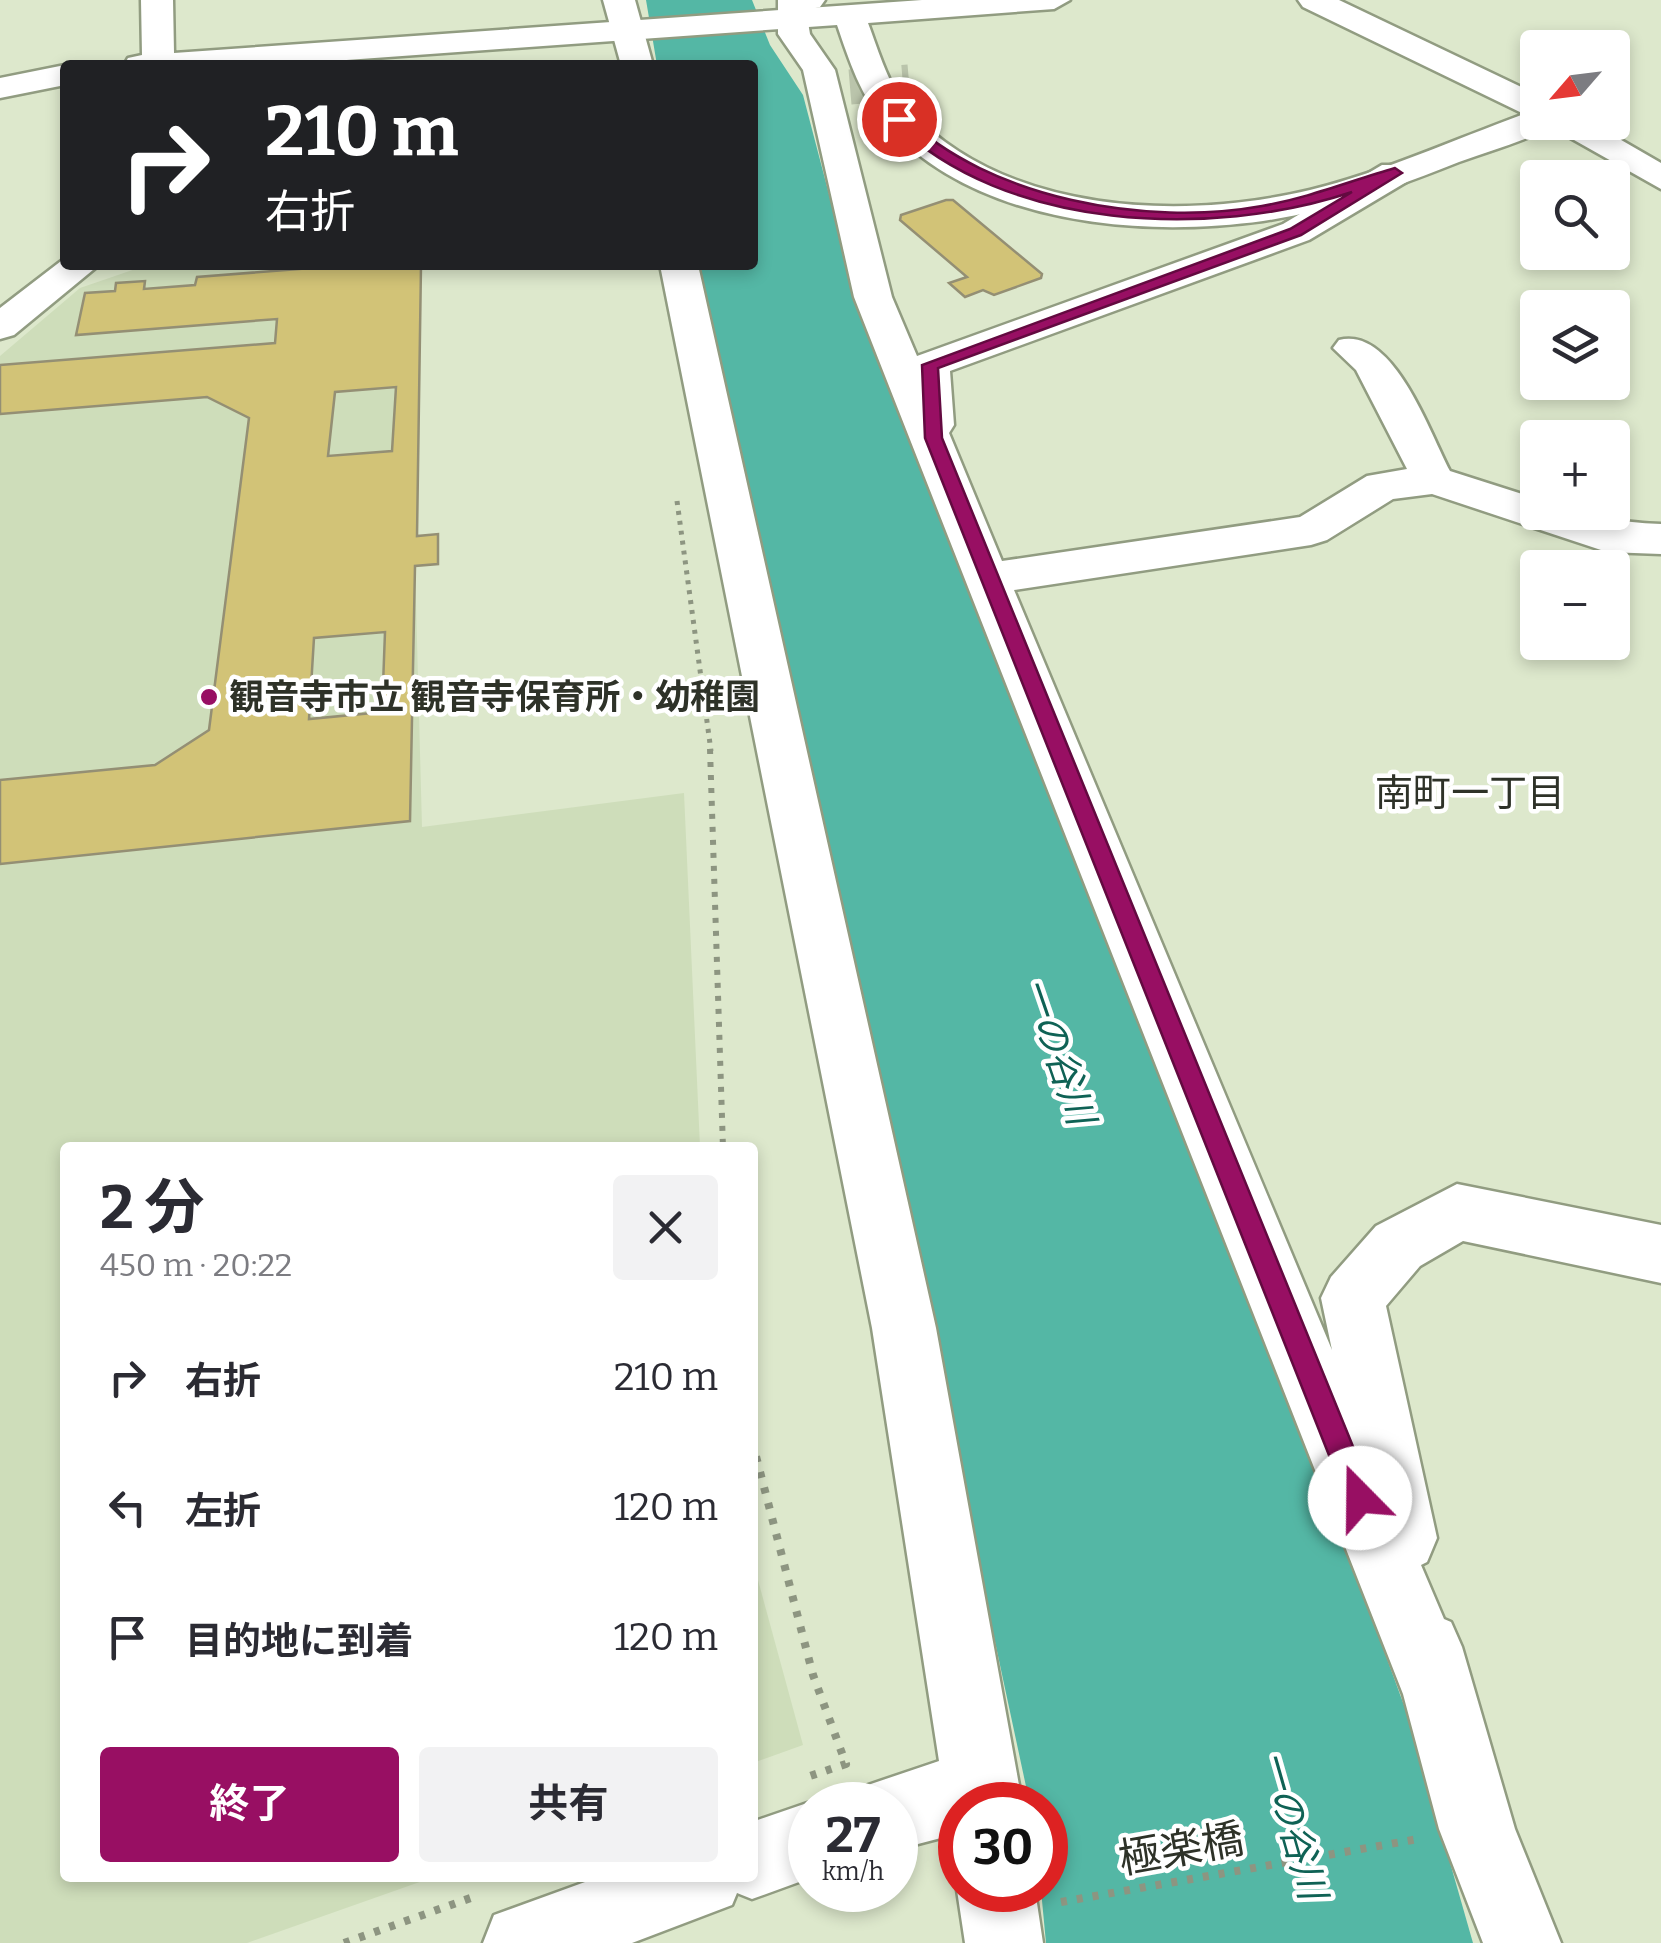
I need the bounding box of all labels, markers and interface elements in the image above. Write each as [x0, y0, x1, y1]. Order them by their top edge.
north arrow [1520, 30, 1630, 140]
map controls [1520, 30, 1630, 660]
pin [857, 77, 942, 162]
text: 210 m [265, 90, 458, 174]
icon: arrive [872, 92, 927, 147]
icon: right [100, 100, 230, 230]
button: search [1520, 160, 1630, 270]
text: 右折 [265, 185, 355, 239]
button: layers [1520, 290, 1630, 400]
button: + [1520, 420, 1630, 530]
button: − [1520, 550, 1630, 660]
place label: 観音寺市立 観音寺保育所・幼稚園 [229, 676, 760, 718]
marker: 観音寺市立 観音寺保育所・幼稚園 [198, 686, 220, 708]
district label: 南町一丁目 [1375, 770, 1565, 816]
water label: 一の谷川 [1012, 972, 1106, 1134]
text: 2 分 [100, 1172, 205, 1244]
button: close [613, 1175, 718, 1280]
text: 450 m · 20:22 [100, 1246, 292, 1284]
icon: right [100, 1350, 155, 1405]
text: 210 m [614, 1354, 718, 1400]
text: 右折 [185, 1358, 261, 1404]
position arrow [1308, 1446, 1412, 1550]
icon: left [100, 1480, 155, 1535]
text: 120 m [614, 1484, 718, 1530]
text: 左折 [185, 1488, 261, 1534]
icon: arrive [100, 1610, 155, 1665]
text: 120 m [614, 1614, 718, 1660]
text: 目的地に到着 [185, 1618, 413, 1664]
water label: 一の谷川 [1250, 1746, 1337, 1908]
button: 終了 [100, 1747, 399, 1862]
button: 共有 [419, 1747, 718, 1862]
speed limit sign: 30 [938, 1782, 1068, 1912]
text: 27 [826, 1805, 880, 1865]
street label: 極楽橋 [1115, 1813, 1248, 1885]
text: km/h [822, 1857, 884, 1887]

